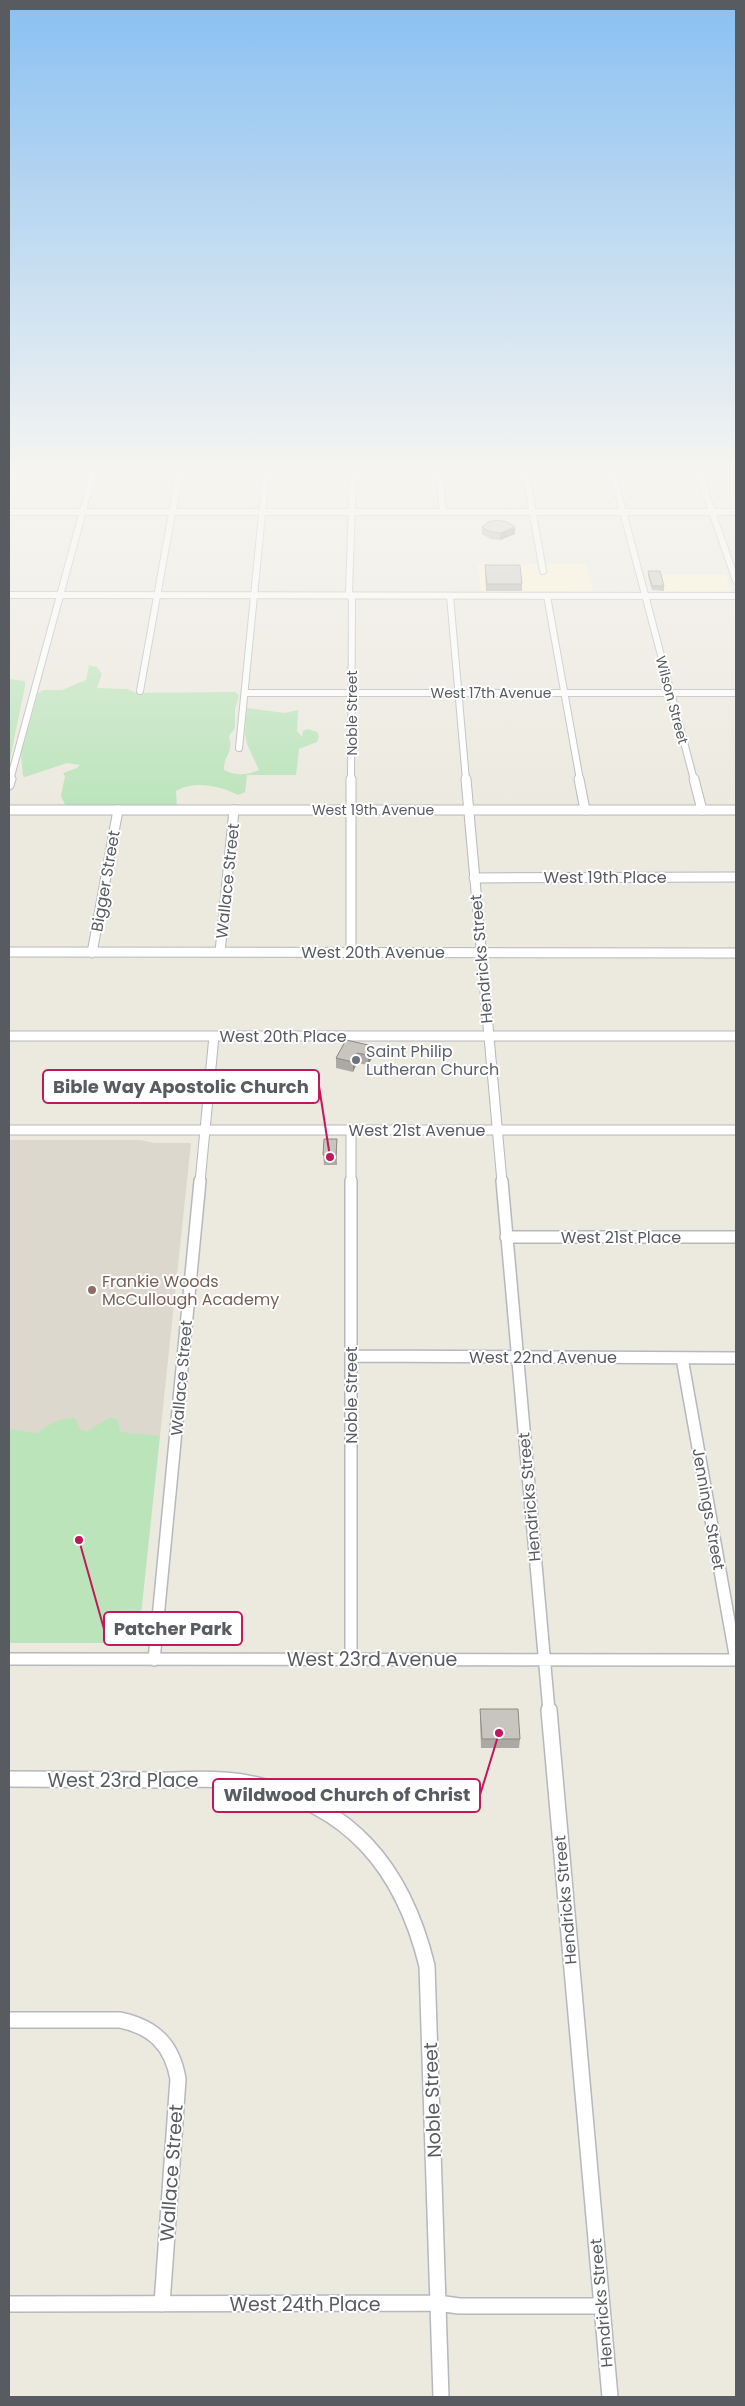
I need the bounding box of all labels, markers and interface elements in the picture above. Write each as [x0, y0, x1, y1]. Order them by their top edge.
street label: Wilson Street [651, 654, 693, 746]
street label: Noble Street [342, 670, 362, 756]
street label: West 17th Avenue [431, 683, 552, 703]
street label: West 19th Avenue [312, 800, 434, 820]
street label: Wallace Street [210, 822, 245, 940]
street label: Bigger Street [85, 829, 126, 934]
street label: West 19th Place [543, 866, 667, 889]
street label: Hendricks Street [464, 893, 499, 1024]
street label: West 20th Avenue [301, 941, 445, 964]
street label: West 20th Place [219, 1025, 347, 1048]
place label: Saint Philip Lutheran Church [366, 1040, 499, 1081]
marker: Saint Philip Lutheran Church [350, 1054, 362, 1066]
callout: Bible Way Apostolic Church [43, 1070, 319, 1103]
text: Bible Way Apostolic Church [53, 1074, 309, 1099]
street label: West 21st Avenue [349, 1119, 485, 1142]
street label: West 21st Place [561, 1226, 681, 1249]
place label: Frankie Woods McCullough Academy [102, 1270, 279, 1311]
marker: Frankie Woods McCullough Academy [86, 1284, 98, 1296]
street label: Wallace Street [165, 1319, 198, 1437]
street label: Noble Street [340, 1346, 363, 1444]
street label: West 22nd Avenue [469, 1346, 617, 1369]
street label: Hendricks Street [512, 1431, 547, 1562]
street label: Jennings Street [686, 1446, 731, 1572]
callout: Patcher Park [104, 1612, 242, 1645]
text: Patcher Park [114, 1616, 233, 1641]
street label: West 23rd Avenue [287, 1646, 457, 1673]
street label: West 23rd Place [47, 1767, 199, 1794]
callout: Wildwood Church of Christ [213, 1779, 480, 1812]
text: Wildwood Church of Christ [224, 1782, 470, 1807]
street label: Hendricks Street [548, 1834, 583, 1965]
street label: Noble Street [417, 2042, 448, 2158]
street label: Wallace Street [153, 2103, 190, 2243]
street label: Hendricks Street [584, 2237, 619, 2368]
street label: West 24th Place [229, 2291, 381, 2318]

